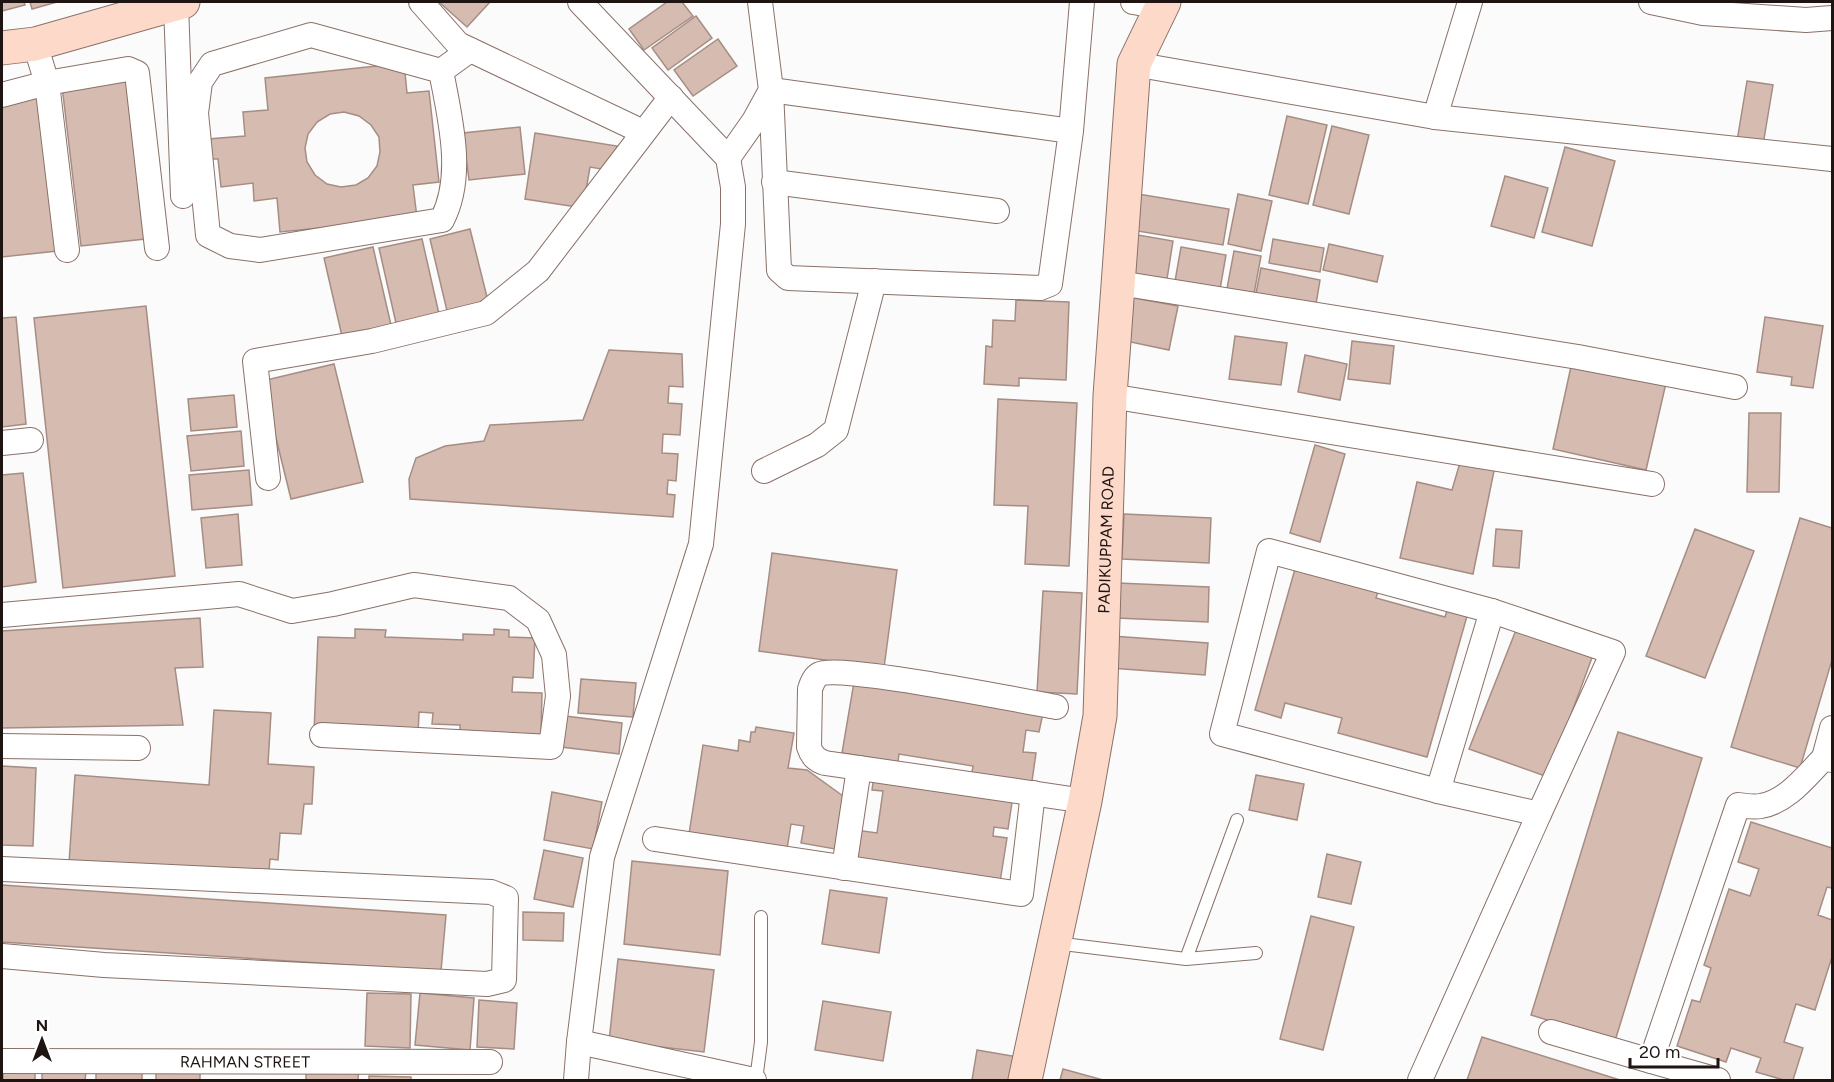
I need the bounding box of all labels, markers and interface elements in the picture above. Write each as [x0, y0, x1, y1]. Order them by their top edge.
street label: PADIKUPPAM ROAD [1094, 466, 1117, 614]
north arrow [12, 1010, 72, 1070]
text: N [36, 1016, 48, 1035]
scale bar [1630, 1031, 1718, 1069]
text: 20 m [1639, 1041, 1680, 1063]
street label: RAHMAN STREET [180, 1052, 310, 1071]

